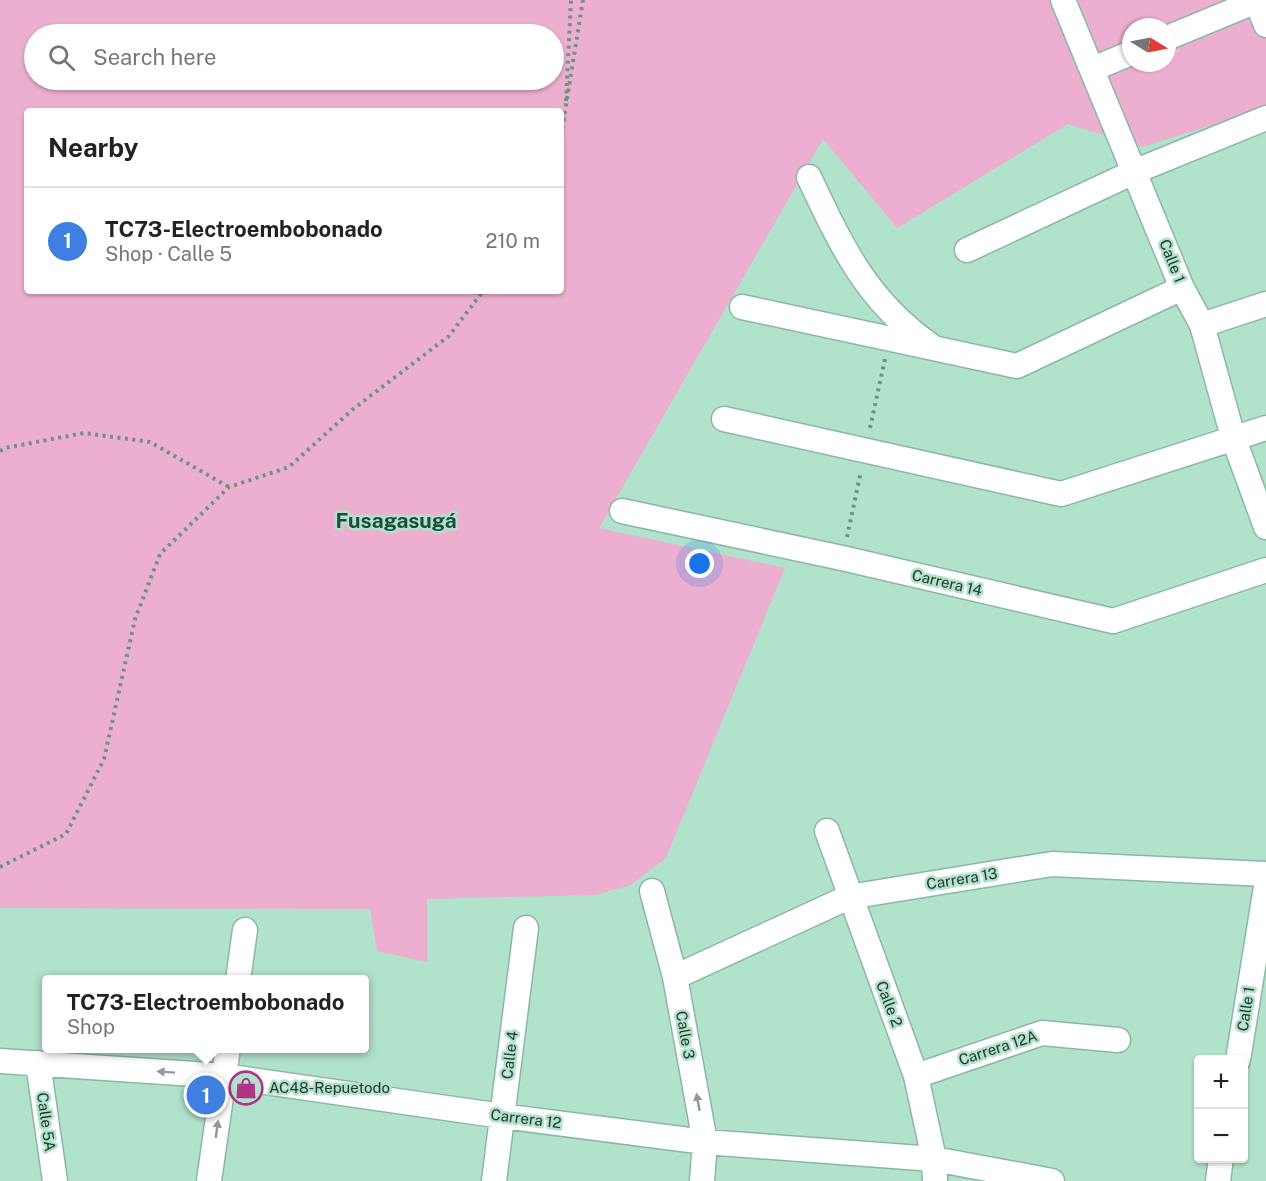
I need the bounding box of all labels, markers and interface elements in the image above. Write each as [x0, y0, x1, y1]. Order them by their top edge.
north arrow [1122, 18, 1176, 72]
search box [24, 24, 564, 90]
icon: search [45, 41, 78, 74]
text: Search here [93, 44, 217, 70]
text: Nearby [48, 132, 138, 163]
text: TC73-Electroembobonado [105, 216, 383, 242]
text: 1 [63, 229, 72, 253]
text: 210 m [486, 229, 540, 253]
street label: Calle 1 [1156, 237, 1189, 285]
text: Shop · Calle 5 [105, 242, 232, 266]
district label: Fusagasugá [335, 508, 457, 533]
your location [685, 549, 714, 578]
street label: Carrera 14 [910, 566, 984, 599]
street label: Carrera 13 [925, 865, 999, 893]
popup [42, 975, 369, 1053]
street label: Calle 2 [873, 978, 906, 1029]
street label: Calle 1 [1234, 985, 1257, 1033]
text: TC73-Electroembobonado [67, 989, 344, 1015]
street label: Calle 3 [673, 1010, 698, 1060]
text: Shop [67, 1015, 115, 1039]
street label: Carrera 12A [956, 1027, 1040, 1068]
street label: Calle 4 [498, 1030, 521, 1080]
map controls [1194, 1055, 1248, 1163]
button: + [1194, 1055, 1248, 1109]
one-way arrow [156, 1067, 175, 1077]
shop icon: AC48-Repuetodo [228, 1070, 264, 1106]
pin: 1 [186, 1072, 226, 1118]
place label: AC48-Repuetodo [269, 1079, 390, 1096]
street label: Calle 5A [34, 1091, 59, 1153]
one-way arrow [693, 1093, 702, 1112]
street label: Carrera 12 [490, 1106, 562, 1131]
button: − [1194, 1109, 1248, 1163]
one-way arrow [212, 1119, 221, 1138]

